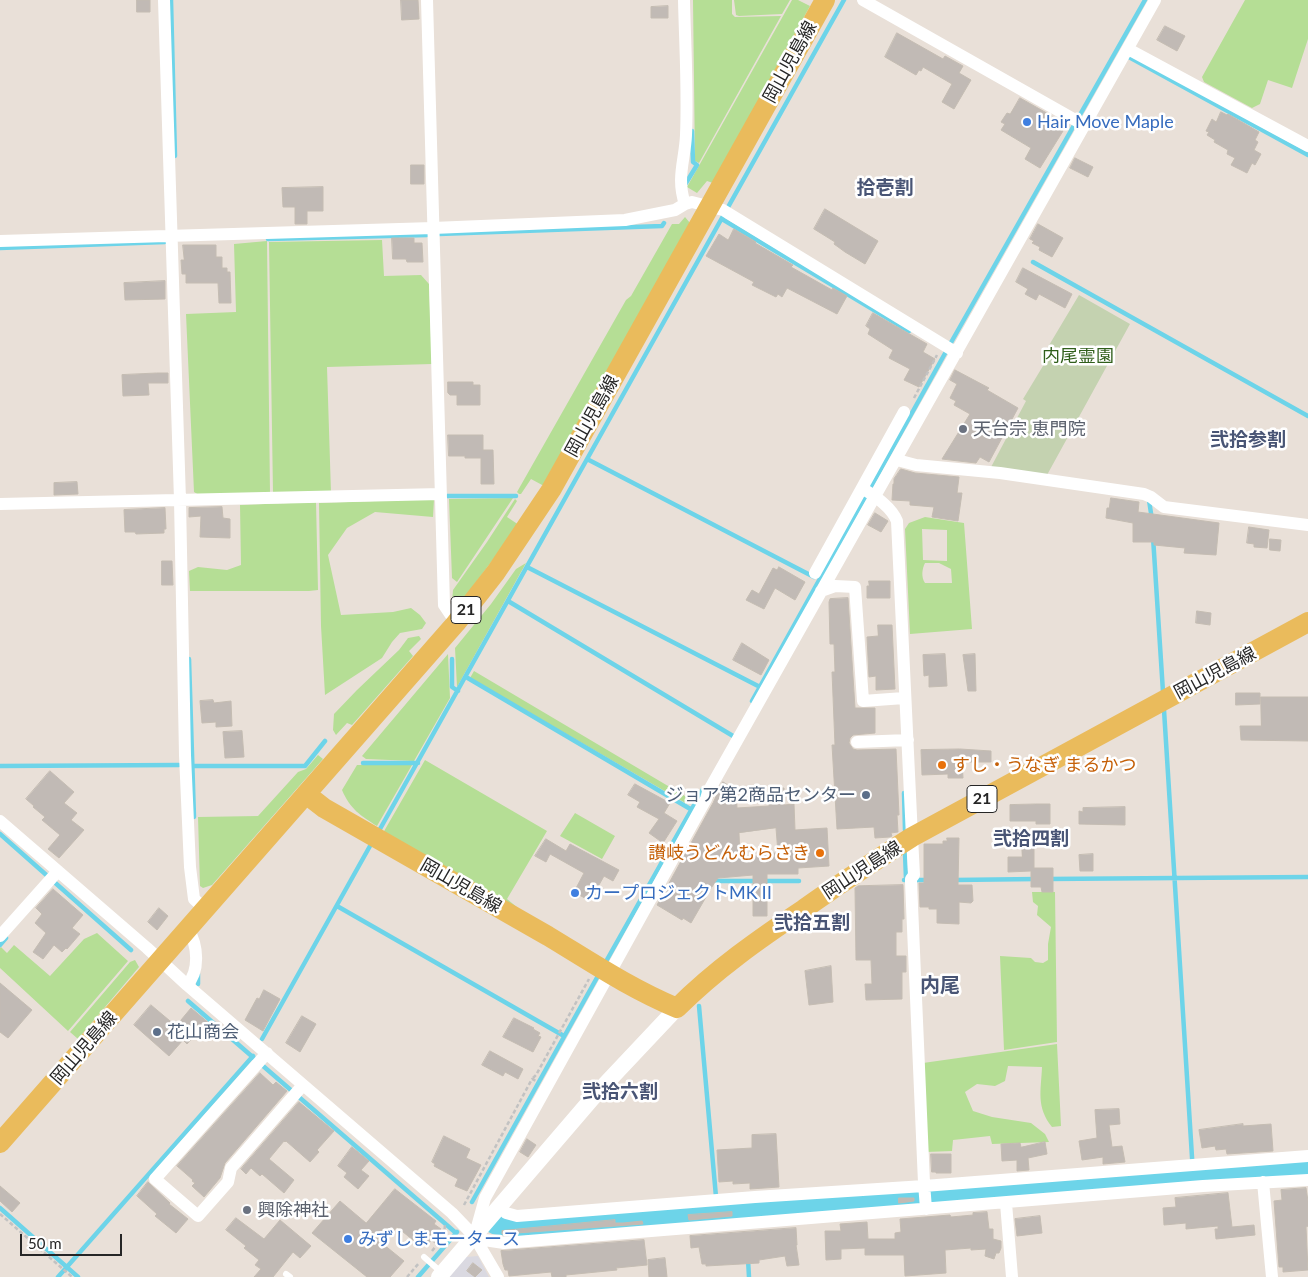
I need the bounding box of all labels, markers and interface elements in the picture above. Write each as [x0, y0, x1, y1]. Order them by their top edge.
street label: 岡山児島線 [759, 17, 821, 107]
place label: Hair Move Maple [1037, 111, 1174, 133]
marker: Hair Move Maple [1021, 116, 1033, 128]
district label: 拾壱割 [857, 177, 913, 199]
park label: 内尾霊園 [1042, 345, 1114, 367]
street label: 岡山児島線 [561, 371, 623, 461]
place label: 天台宗 恵門院 [973, 418, 1086, 440]
marker: 天台宗 恵門院 [957, 423, 969, 435]
district label: 弐拾参割 [1210, 429, 1286, 451]
road number: 21 [451, 596, 481, 624]
street label: 岡山児島線 [1170, 642, 1260, 704]
place label: すし・うなぎ まるかつ [952, 754, 1137, 776]
marker: すし・うなぎ まるかつ [936, 759, 948, 771]
place label: ジョア第2商品センター [666, 784, 856, 806]
road number: 21 [967, 786, 997, 812]
marker: ジョア第2商品センター [860, 789, 872, 801]
district label: 弐拾四割 [993, 828, 1069, 850]
street label: 岡山児島線 [818, 836, 906, 904]
place label: 讃岐うどんむらさき [648, 842, 810, 864]
marker: 讃岐うどんむらさき [814, 847, 826, 859]
street label: 岡山児島線 [417, 854, 505, 918]
place label: カープロジェクトMKⅡ [585, 882, 776, 904]
marker: カープロジェクトMKⅡ [569, 887, 581, 899]
district label: 弐拾五割 [774, 912, 850, 934]
district label: 内尾 [920, 974, 960, 998]
street label: 岡山児島線 [46, 1007, 122, 1089]
place label: 花山商会 [167, 1021, 239, 1043]
marker: 花山商会 [151, 1026, 163, 1038]
district label: 弐拾六割 [582, 1081, 658, 1103]
place label: 興除神社 [257, 1199, 329, 1221]
marker: 興除神社 [241, 1204, 253, 1216]
scale bar [22, 1224, 125, 1256]
place label: みずしまモータース [358, 1228, 520, 1250]
marker: みずしまモータース [342, 1233, 354, 1245]
text: 50 m [28, 1234, 62, 1252]

